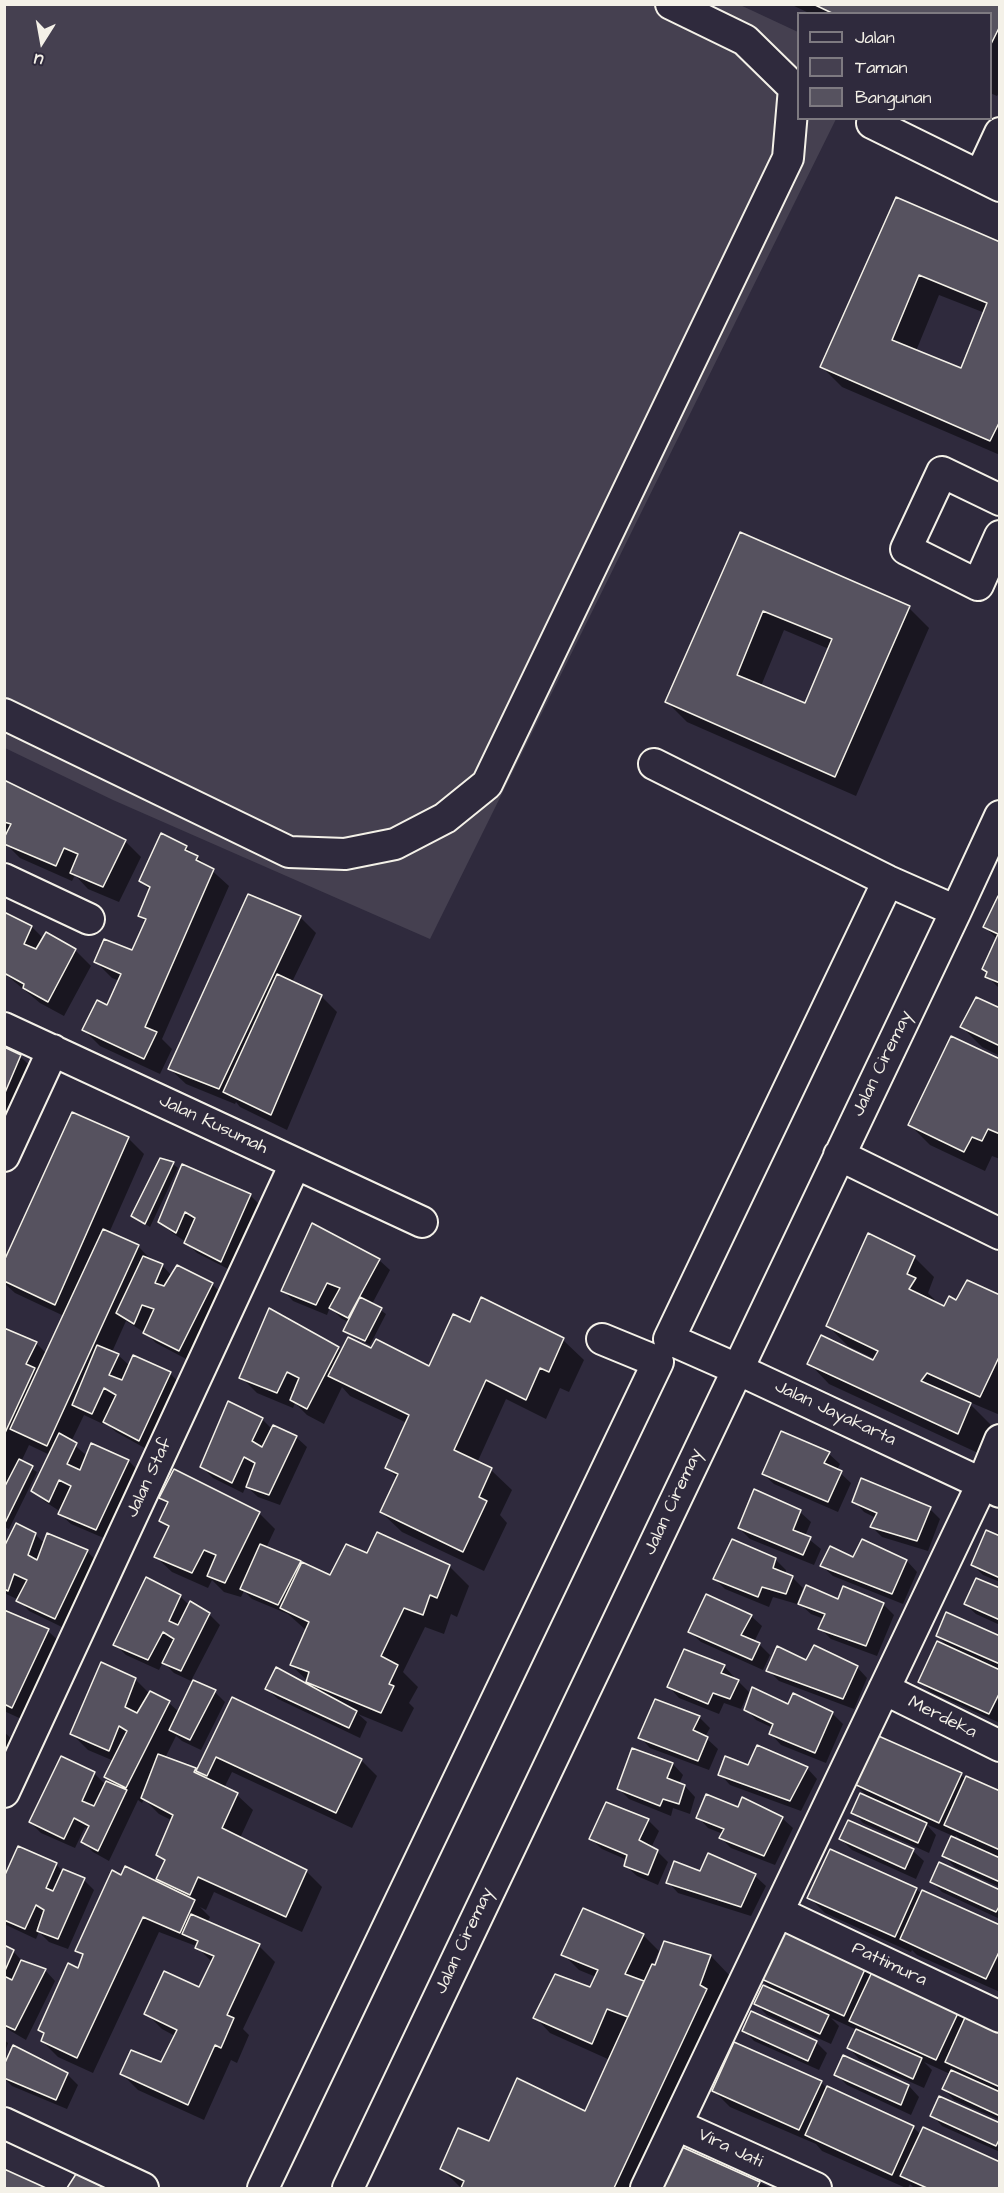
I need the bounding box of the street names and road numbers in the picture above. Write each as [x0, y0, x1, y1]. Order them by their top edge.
street label: Jalan Ciremay [848, 1008, 918, 1120]
street label: Jalan Kusumah [155, 1090, 271, 1160]
street label: Jalan Jayakarta [771, 1376, 899, 1452]
street label: Jalan Staf [122, 1435, 178, 1521]
street label: Jalan Ciremay [640, 1445, 708, 1559]
street label: Merdeka [904, 1692, 980, 1744]
street label: Jalan Ciremay [431, 1884, 499, 1998]
street label: Pattimura [848, 1938, 930, 1992]
street label: Vira Jati [694, 2125, 766, 2173]

